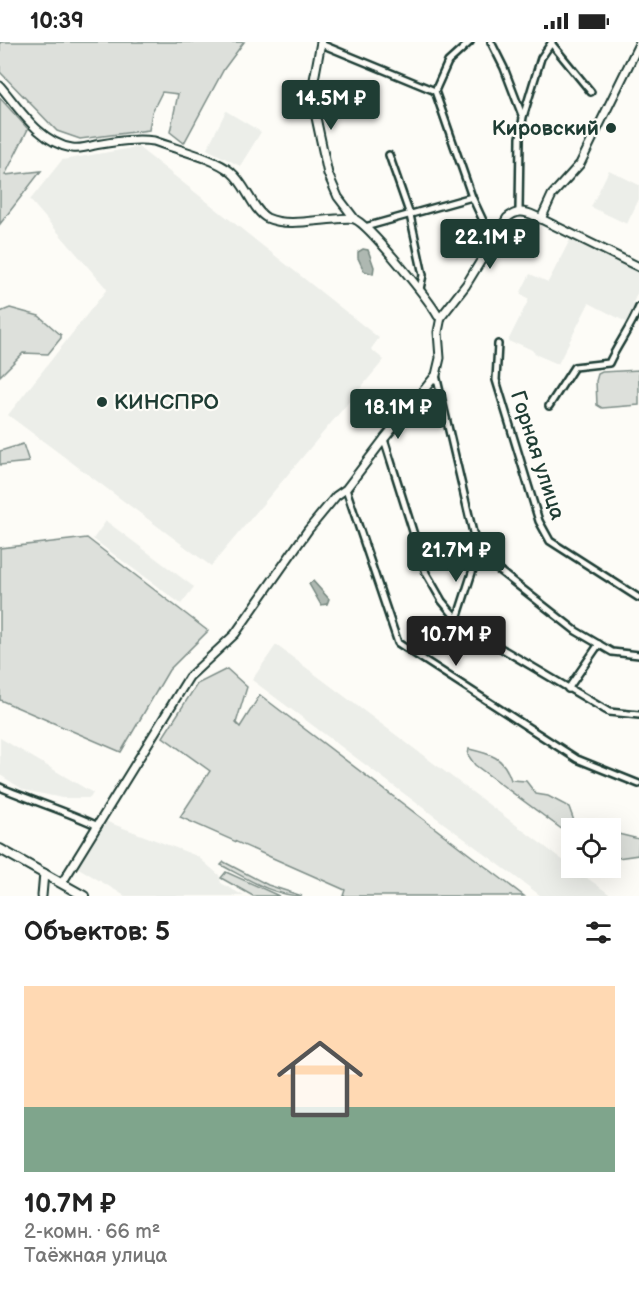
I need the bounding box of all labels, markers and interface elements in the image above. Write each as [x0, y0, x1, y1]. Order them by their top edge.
text: 10:39 [30, 8, 84, 35]
pin: 14.5M ₽ [276, 80, 386, 131]
text: 14.5M ₽ [296, 87, 366, 111]
place label: Кировский [492, 116, 599, 141]
marker: Кировский [604, 121, 618, 135]
pin: 22.1M ₽ [435, 219, 545, 270]
text: 22.1M ₽ [454, 226, 526, 250]
street label: Горная улица [505, 388, 570, 523]
pin: 18.1M ₽ [343, 389, 453, 440]
place label: КИНСПРО [114, 390, 219, 415]
marker: КИНСПРО [95, 395, 109, 409]
text: 18.1M ₽ [364, 396, 432, 420]
pin: 21.7M ₽ [401, 532, 511, 583]
text: 21.7M ₽ [421, 539, 491, 563]
pin: 10.7M ₽ [401, 616, 511, 667]
text: 10.7M ₽ [421, 623, 491, 647]
map controls [561, 818, 621, 878]
button: locate [561, 818, 621, 878]
icon: filters [582, 916, 615, 949]
text: Объектов: 5 [24, 917, 170, 948]
icon: home [266, 1025, 374, 1133]
text: 10.7M ₽ [24, 1189, 116, 1220]
text: 2-комн. · 66 m² [24, 1220, 160, 1244]
text: Таёжная улица [24, 1244, 167, 1268]

